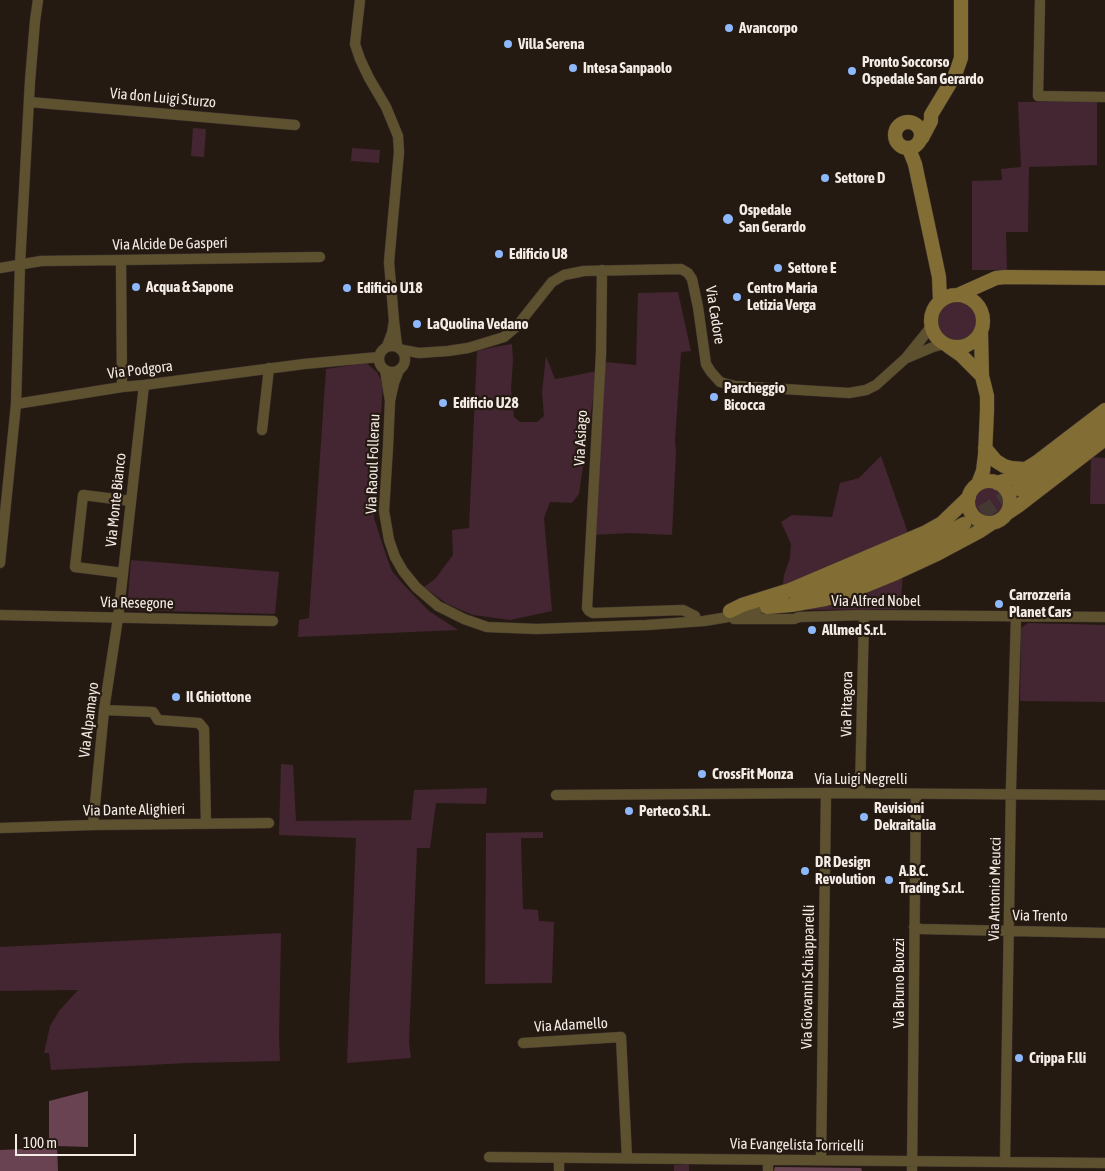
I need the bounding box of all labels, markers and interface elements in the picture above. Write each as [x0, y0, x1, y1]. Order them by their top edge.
place label: Avancorpo [739, 19, 798, 37]
marker: Avancorpo [723, 22, 735, 34]
place label: Villa Serena [518, 35, 584, 53]
marker: Villa Serena [502, 38, 514, 50]
place label: Pronto Soccorso Ospedale San Gerardo [862, 53, 984, 88]
place label: Intesa Sanpaolo [583, 59, 672, 77]
marker: Intesa Sanpaolo [567, 62, 579, 74]
marker: Pronto Soccorso Ospedale San Gerardo [846, 65, 858, 77]
street label: Via don Luigi Sturzo [109, 84, 217, 112]
place label: Settore D [835, 169, 885, 187]
marker: Settore D [819, 172, 831, 184]
place label: Ospedale San Gerardo [739, 201, 806, 236]
marker: Ospedale San Gerardo [721, 212, 735, 226]
street label: Via Alcide De Gasperi [112, 234, 228, 254]
place label: Edificio U8 [509, 245, 568, 263]
marker: Edificio U8 [493, 248, 505, 260]
place label: Settore E [788, 259, 836, 277]
marker: Settore E [772, 262, 784, 274]
place label: Acqua & Sapone [146, 278, 234, 296]
place label: Edificio U18 [357, 279, 423, 297]
place label: Centro Maria Letizia Verga [747, 279, 818, 314]
marker: Acqua & Sapone [130, 281, 142, 293]
marker: Edificio U18 [341, 282, 353, 294]
street label: Via Cadore [701, 284, 729, 346]
marker: Centro Maria Letizia Verga [731, 291, 743, 303]
place label: LaQuolina Vedano [427, 315, 529, 333]
marker: LaQuolina Vedano [411, 318, 423, 330]
street label: Via Podgora [106, 357, 174, 383]
place label: Parcheggio Bicocca [724, 379, 785, 414]
marker: Parcheggio Bicocca [708, 391, 720, 403]
place label: Edificio U28 [453, 394, 519, 412]
marker: Edificio U28 [437, 397, 449, 409]
street label: Via Asiago [571, 410, 591, 466]
street label: Via Raoul Follerau [362, 414, 384, 514]
street label: Via Monte Bianco [102, 452, 130, 548]
place label: Carrozzeria Planet Cars [1009, 586, 1071, 621]
street label: Via Alfred Nobel [831, 592, 921, 610]
street label: Via Resegone [100, 593, 174, 613]
marker: Carrozzeria Planet Cars [993, 598, 1005, 610]
place label: Allmed S.r.l. [822, 621, 886, 639]
marker: Allmed S.r.l. [806, 624, 818, 636]
street label: Via Pitagora [837, 671, 857, 737]
street label: Via Alpamayo [75, 681, 103, 759]
place label: Il Ghiottone [186, 688, 251, 706]
marker: Il Ghiottone [170, 691, 182, 703]
place label: CrossFit Monza [712, 765, 793, 783]
marker: CrossFit Monza [696, 768, 708, 780]
street label: Via Luigi Negrelli [814, 770, 908, 788]
place label: Revisioni Dekraitalia [874, 799, 936, 834]
street label: Via Dante Alighieri [83, 800, 185, 820]
place label: Perteco S.R.L. [639, 802, 710, 820]
marker: Perteco S.R.L. [623, 805, 635, 817]
marker: Revisioni Dekraitalia [858, 811, 870, 823]
street label: Via Antonio Meucci [985, 837, 1005, 941]
place label: DR Design Revolution [815, 853, 876, 888]
place label: A.B.C. Trading S.r.l. [899, 862, 964, 897]
marker: DR Design Revolution [799, 865, 811, 877]
marker: A.B.C. Trading S.r.l. [883, 874, 895, 886]
street label: Via Giovanni Schiapparelli [798, 905, 818, 1049]
street label: Via Trento [1012, 907, 1068, 925]
street label: Via Bruno Buozzi [890, 938, 908, 1028]
street label: Via Adamello [534, 1014, 608, 1036]
place label: Crippa F.lli [1029, 1049, 1086, 1067]
marker: Crippa F.lli [1013, 1052, 1025, 1064]
scale bar [18, 1124, 139, 1156]
text: 100 m [23, 1134, 57, 1151]
street label: Via Evangelista Torricelli [730, 1135, 864, 1155]

